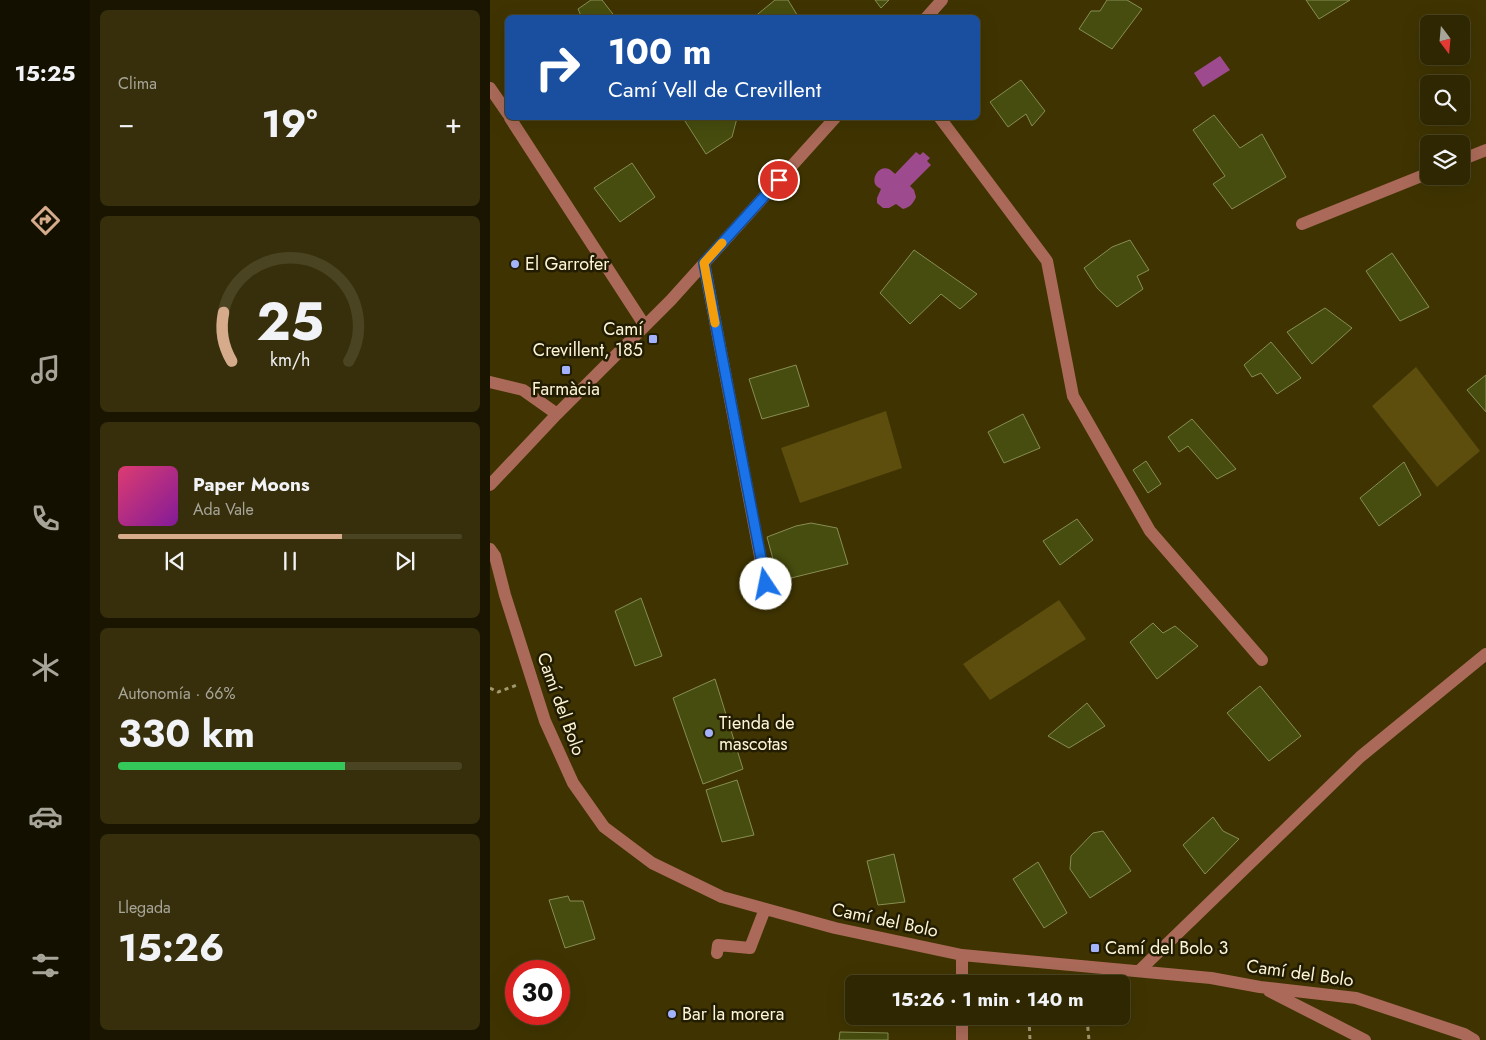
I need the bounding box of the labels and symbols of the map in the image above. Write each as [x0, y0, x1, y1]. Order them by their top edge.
north arrow [1420, 15, 1470, 65]
pin [758, 159, 800, 201]
place label: El Garrofer [525, 251, 610, 277]
marker: El Garrofer [509, 258, 521, 270]
place label: Camí Crevillent, 185 [533, 316, 644, 363]
marker: Camí Crevillent, 185 [647, 333, 659, 345]
marker: Farmàcia [560, 364, 572, 376]
place label: Farmàcia [532, 376, 600, 402]
position arrow [739, 557, 791, 609]
street label: Camí del Bolo [530, 649, 592, 759]
place label: Tienda de mascotas [719, 710, 795, 757]
marker: Tienda de mascotas [703, 727, 715, 739]
street label: Camí del Bolo [829, 896, 941, 944]
place label: Camí del Bolo 3 [1105, 935, 1228, 961]
marker: Camí del Bolo 3 [1089, 942, 1101, 954]
street label: Camí del Bolo [1245, 953, 1355, 993]
speed limit sign: 30 [505, 960, 570, 1025]
place label: Bar la morera [682, 1001, 784, 1027]
marker: Bar la morera [666, 1008, 678, 1020]

